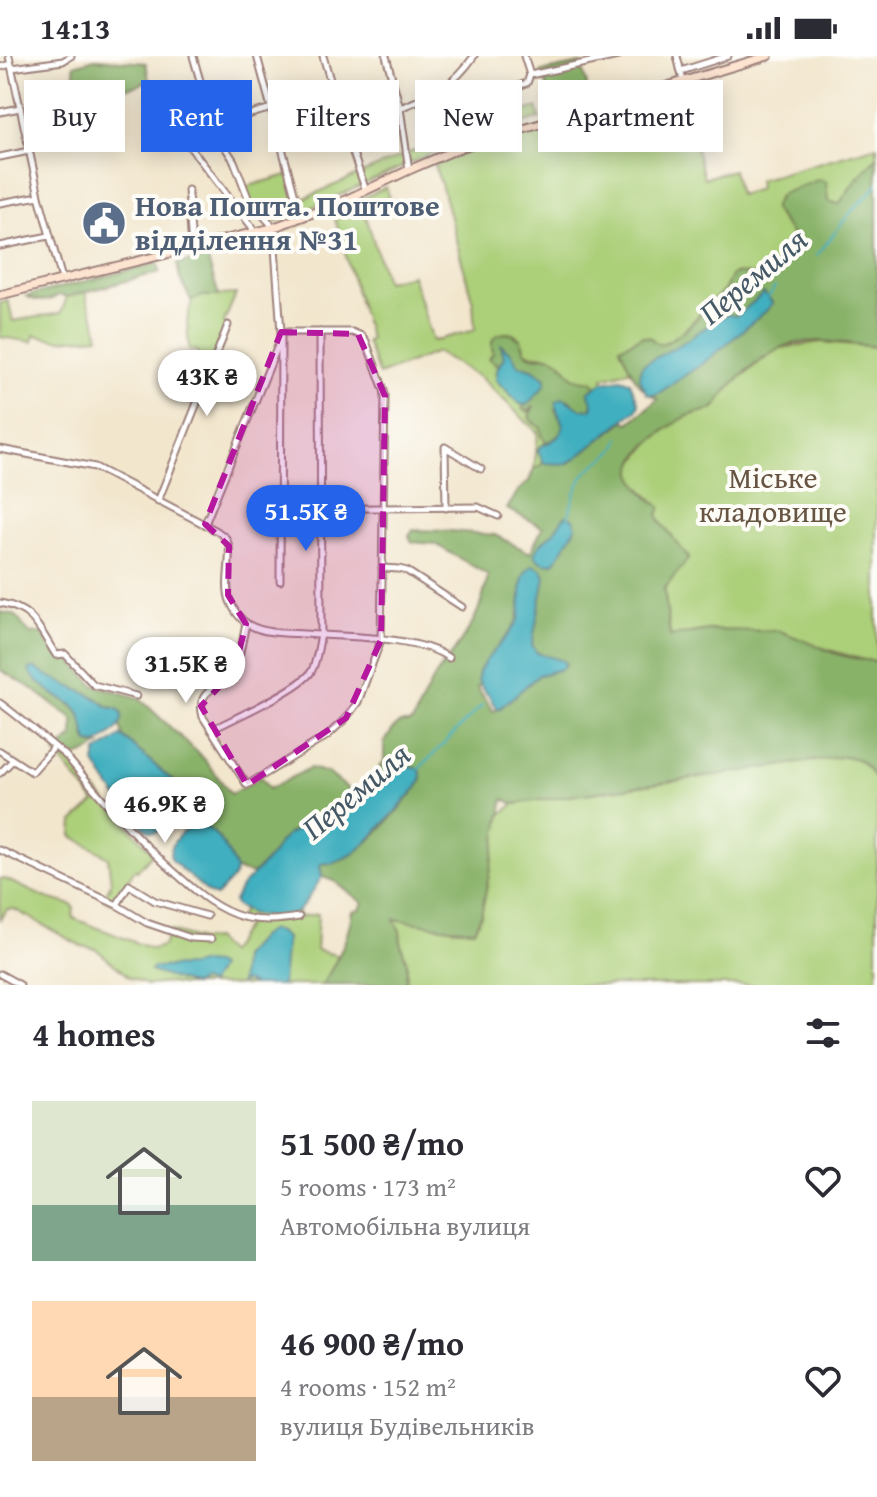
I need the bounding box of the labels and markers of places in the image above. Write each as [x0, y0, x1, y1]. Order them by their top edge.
place label: Нова Пошта. Поштове відділення №31 [135, 183, 440, 261]
public building icon: Нова Пошта. Поштове відділення №31 [80, 199, 128, 247]
pin: 43K ₴ [151, 350, 263, 418]
pin: 51.5K ₴ [232, 485, 380, 553]
pin: 31.5K ₴ [112, 637, 260, 705]
pin: 46.9K ₴ [91, 777, 239, 845]

